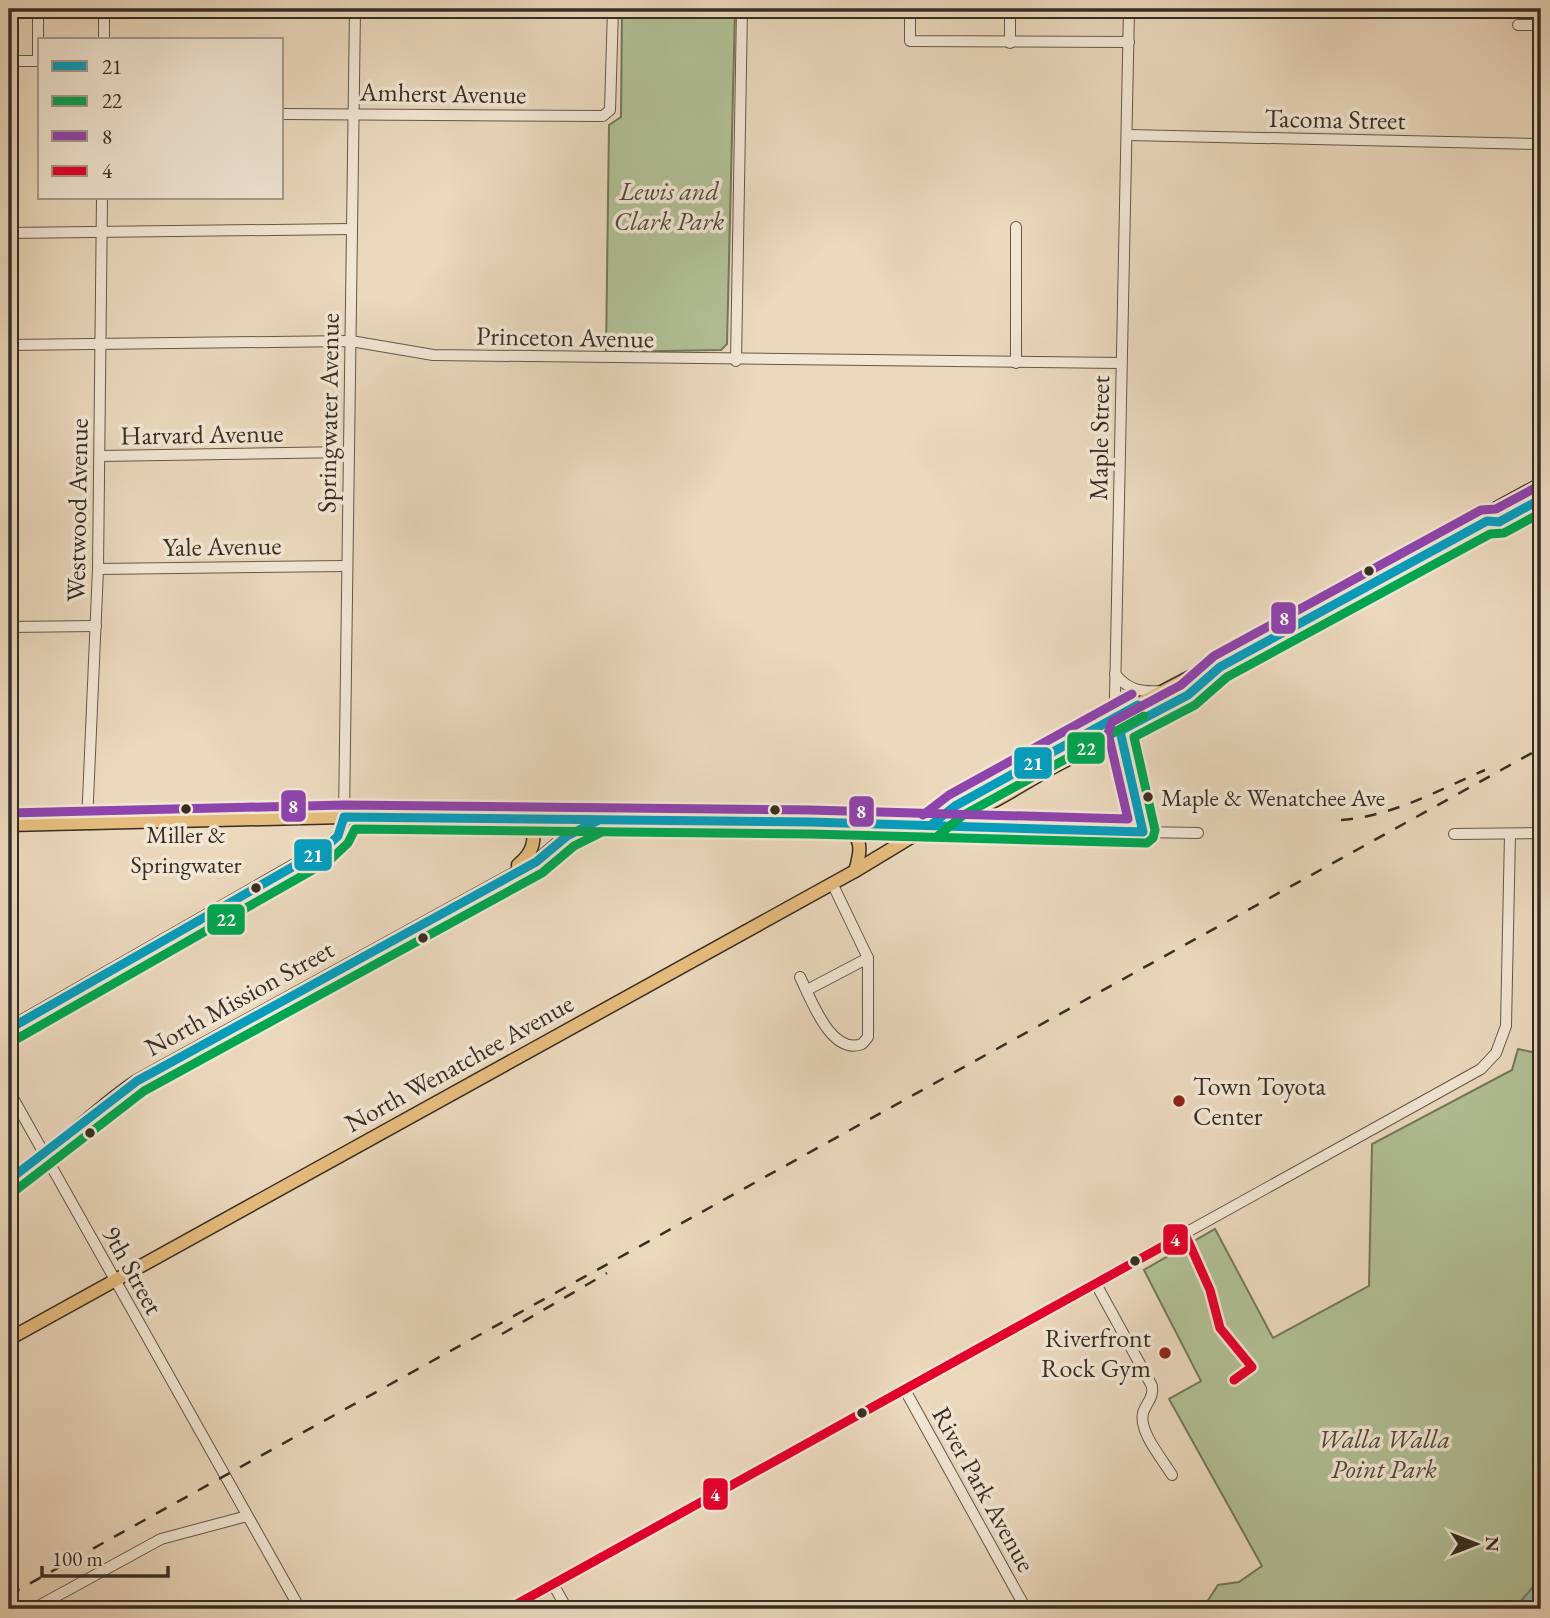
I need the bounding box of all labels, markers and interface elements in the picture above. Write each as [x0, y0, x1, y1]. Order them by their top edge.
legend [38, 38, 284, 200]
text: 21 [102, 53, 122, 80]
street label: Amherst Avenue [358, 75, 527, 111]
text: 22 [102, 87, 122, 114]
street label: Tacoma Street [1264, 101, 1406, 137]
text: 8 [102, 123, 112, 150]
text: 4 [102, 157, 113, 184]
park label: Lewis and Clark Park [614, 174, 724, 238]
street label: Springwater Avenue [309, 313, 347, 513]
street label: Princeton Avenue [476, 318, 654, 356]
street label: Maple Street [1081, 375, 1117, 501]
street label: Harvard Avenue [120, 416, 284, 452]
street label: Westwood Avenue [58, 418, 96, 602]
street label: Yale Avenue [162, 528, 282, 564]
unlabelled marker [1362, 564, 1376, 578]
line badge: 8 [1270, 601, 1297, 635]
text: 8 [1279, 606, 1289, 631]
line badge: 22 [1066, 731, 1106, 765]
text: 22 [1076, 736, 1096, 761]
line badge: 21 [1013, 746, 1053, 780]
text: 21 [1023, 751, 1043, 776]
place label: Maple & Wenatchee Ave [1161, 782, 1385, 813]
line badge: 8 [280, 789, 307, 823]
marker: Maple & Wenatchee Ave [1141, 790, 1155, 804]
text: 8 [288, 794, 298, 819]
line badge: 8 [848, 795, 875, 828]
text: 8 [856, 799, 866, 824]
marker: Miller & Springwater [179, 802, 193, 816]
unlabelled marker [768, 803, 782, 817]
place label: Miller & Springwater [130, 819, 242, 880]
line badge: 21 [293, 838, 333, 872]
text: 21 [303, 843, 323, 868]
unlabelled marker [249, 881, 263, 895]
line badge: 22 [206, 903, 246, 936]
text: 22 [216, 907, 236, 932]
unlabelled marker [416, 931, 430, 945]
street label: North Mission Street [139, 932, 339, 1064]
street label: North Wenatchee Avenue [339, 986, 579, 1140]
place label: Town Toyota Center [1193, 1069, 1327, 1133]
marker: Town Toyota Center [1171, 1093, 1187, 1109]
unlabelled marker [83, 1126, 97, 1140]
street label: 9th Street [95, 1220, 171, 1320]
line badge: 4 [1162, 1223, 1189, 1256]
text: 4 [1170, 1227, 1181, 1252]
unlabelled marker [1128, 1254, 1142, 1268]
place label: Riverfront Rock Gym [1041, 1321, 1151, 1385]
marker: Riverfront Rock Gym [1157, 1345, 1173, 1361]
street label: River Park Avenue [925, 1400, 1043, 1578]
unlabelled marker [855, 1406, 869, 1420]
park label: Walla Walla Point Park [1318, 1422, 1450, 1486]
line badge: 4 [702, 1477, 729, 1511]
text: 4 [710, 1482, 721, 1507]
north arrow [1442, 1510, 1512, 1580]
scale bar [42, 1534, 168, 1578]
text: N [1480, 1536, 1505, 1552]
text: 100 m [52, 1545, 103, 1572]

